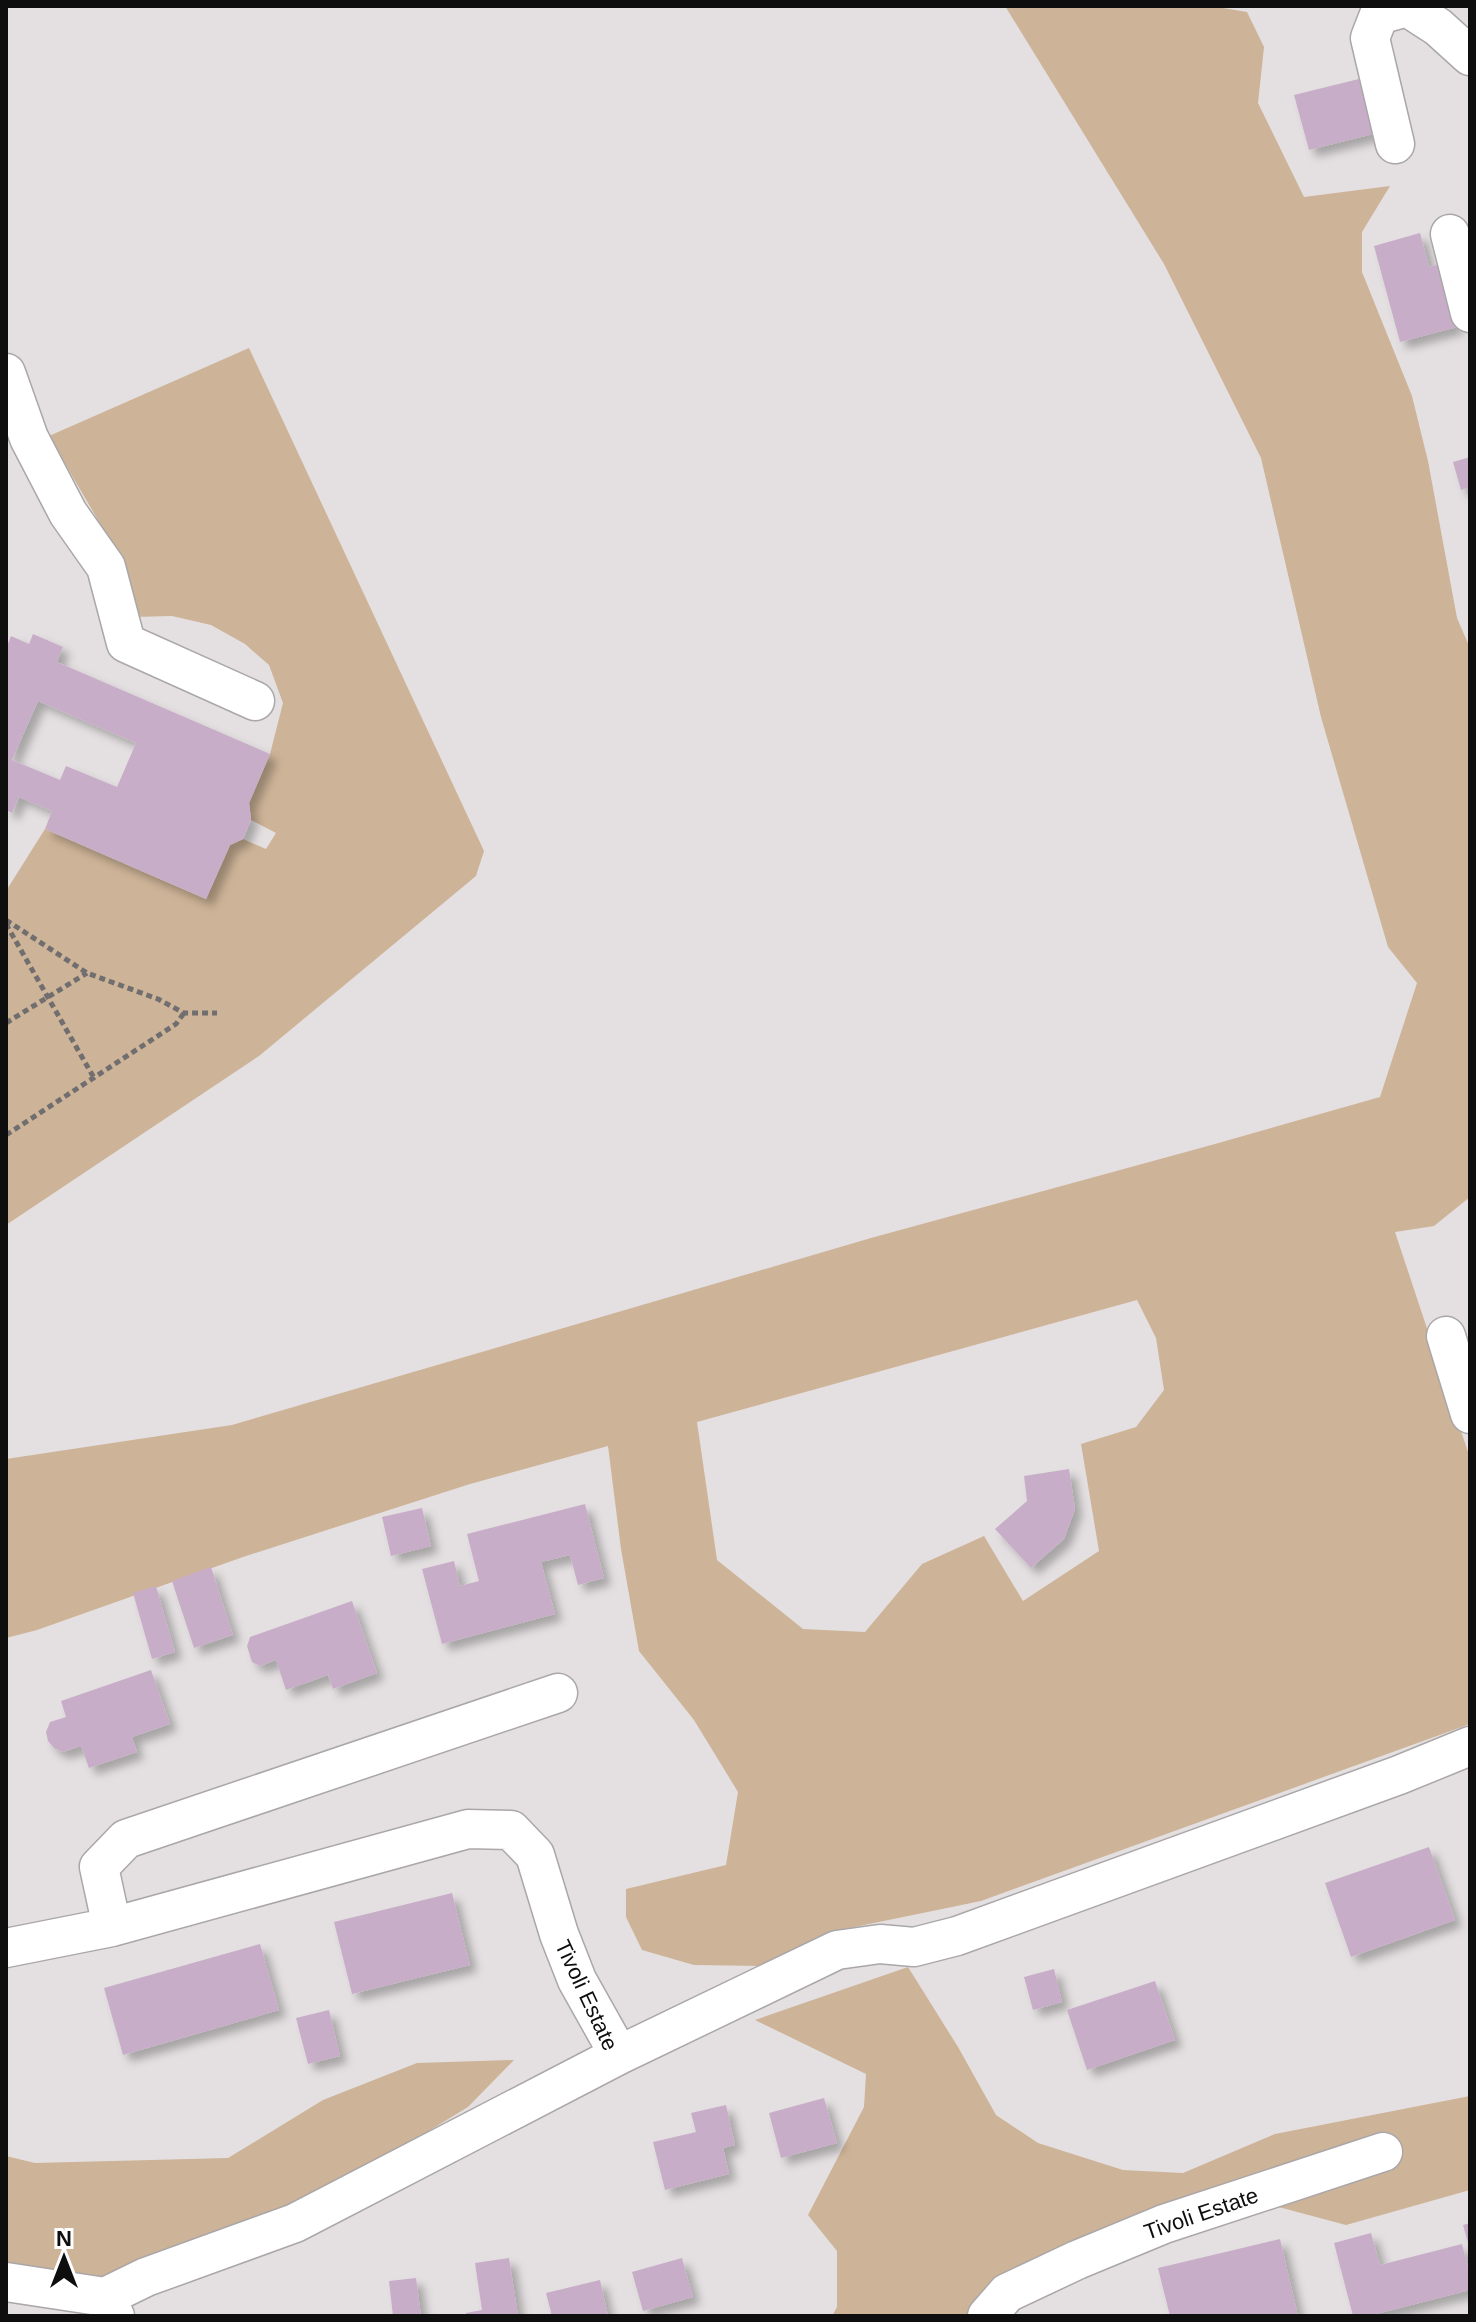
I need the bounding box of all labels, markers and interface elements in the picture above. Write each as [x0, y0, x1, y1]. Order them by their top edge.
street label: Tivoli Estate [550, 1936, 623, 2054]
street label: Tivoli Estate [1141, 2182, 1261, 2245]
north arrow [24, 2218, 104, 2298]
text: N [56, 2226, 72, 2251]

